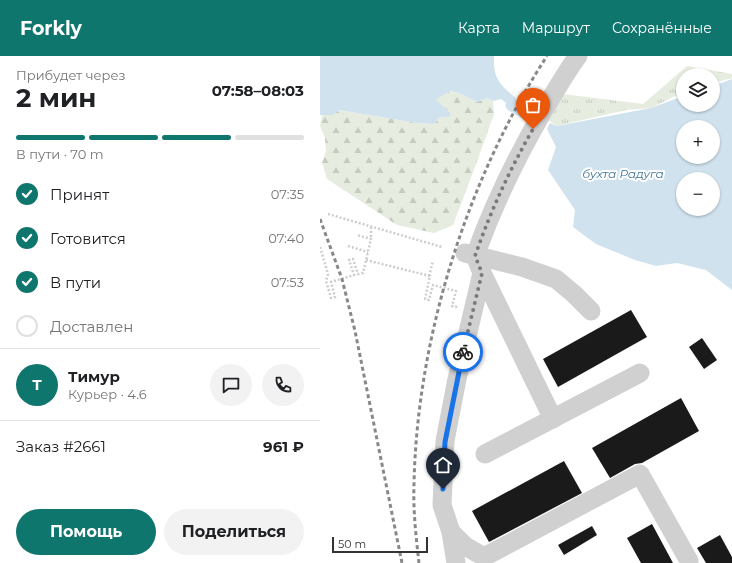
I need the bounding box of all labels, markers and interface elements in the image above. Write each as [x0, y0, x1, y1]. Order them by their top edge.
text: Forkly [20, 17, 82, 40]
text: Карта [458, 19, 500, 37]
text: Маршрут [522, 19, 590, 37]
text: Сохранённые [612, 19, 712, 37]
text: Прибудет через [16, 67, 125, 83]
map controls [676, 68, 720, 216]
button: layers [676, 68, 720, 112]
text: 07:58–08:03 [212, 81, 304, 100]
text: 2 мин [16, 82, 96, 114]
pin [516, 88, 550, 129]
icon: bag [522, 94, 544, 116]
button: + [676, 120, 720, 164]
text: В пути · 70 m [16, 146, 104, 162]
water label: бухта Радуга [582, 166, 664, 181]
button: − [676, 172, 720, 216]
icon: check [16, 183, 38, 205]
text: Принят [50, 185, 109, 204]
text: 07:35 [271, 186, 304, 202]
icon: check [16, 227, 38, 249]
text: Готовится [50, 229, 126, 248]
text: 07:40 [268, 230, 304, 246]
icon: check [16, 271, 38, 293]
text: В пути [50, 273, 101, 292]
text: 07:53 [271, 274, 304, 290]
text: Доставлен [50, 317, 133, 336]
courier [443, 332, 483, 372]
icon: bike [452, 341, 474, 363]
button: chat [210, 364, 252, 406]
button: phone [262, 364, 304, 406]
text: Тимур [68, 367, 120, 386]
text: Т [32, 375, 42, 394]
text: Курьер · 4.6 [68, 386, 147, 402]
text: Заказ #2661 [16, 437, 106, 456]
text: 961 ₽ [263, 437, 304, 456]
pin [426, 448, 460, 489]
icon: home [432, 454, 454, 476]
button: Помощь [16, 509, 156, 555]
button: Поделиться [164, 509, 304, 555]
scale bar [332, 535, 428, 554]
text: 50 m [338, 537, 366, 551]

